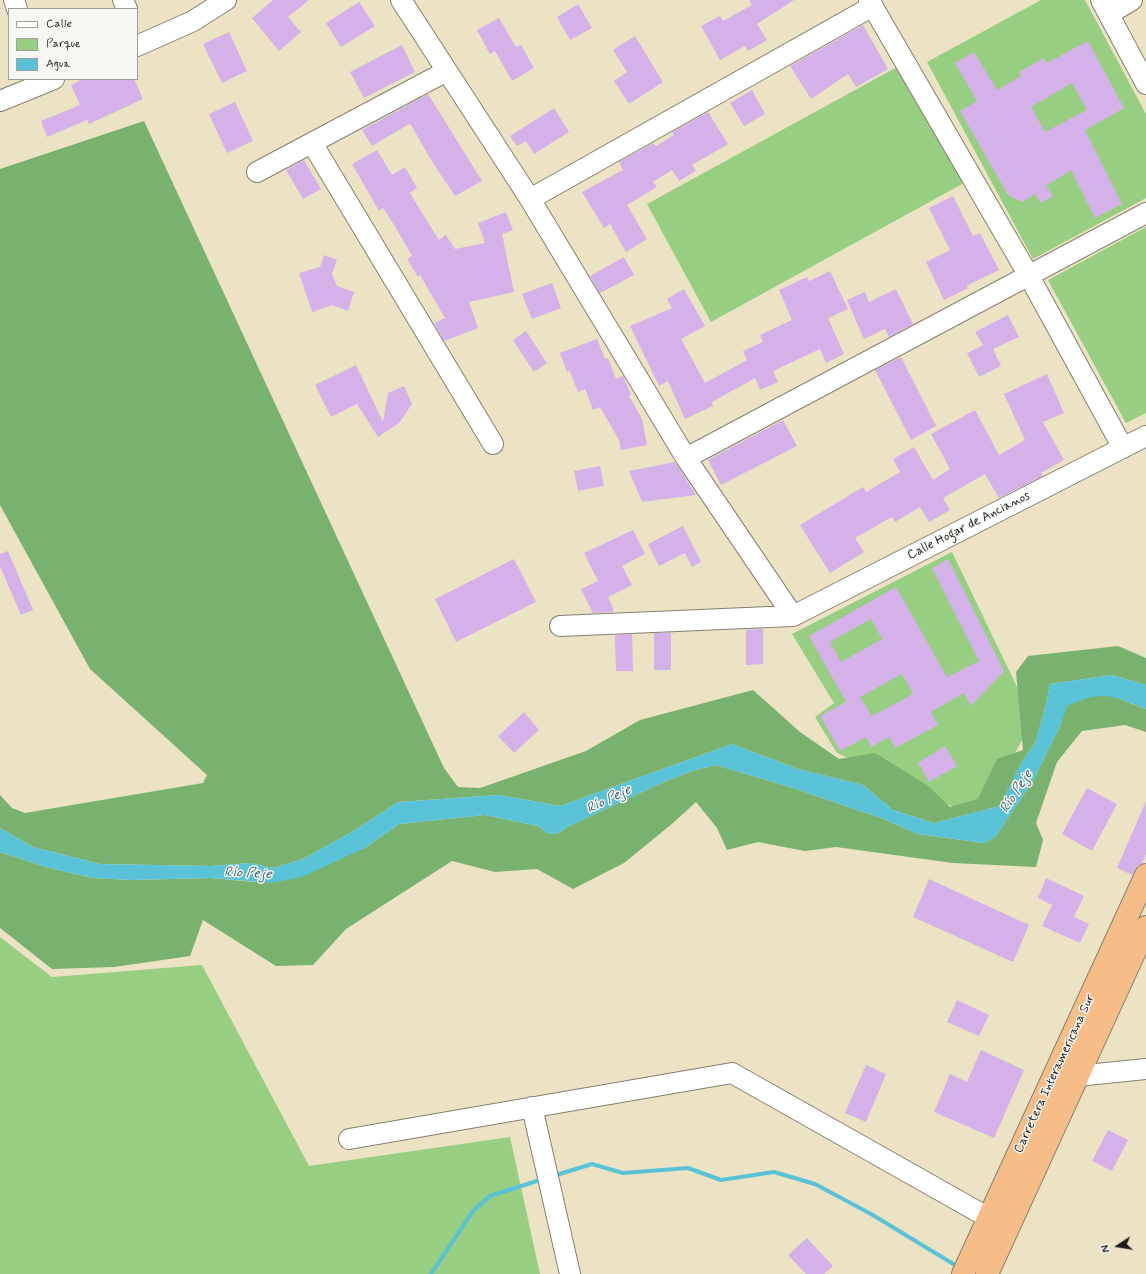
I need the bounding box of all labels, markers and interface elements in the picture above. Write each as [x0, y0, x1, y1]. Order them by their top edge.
legend [8, 8, 138, 80]
text: Calle [46, 16, 72, 32]
text: Parque [46, 36, 81, 52]
text: Agua [46, 56, 70, 72]
street label: Calle Hogar de Ancianos [905, 488, 1033, 564]
water label: Río Peje [997, 767, 1037, 817]
water label: Río Peje [584, 782, 634, 818]
water label: Río Peje [224, 864, 272, 884]
street label: Carretera Interamericana Sur [1011, 992, 1099, 1156]
north arrow [1098, 1226, 1138, 1266]
text: N [1099, 1243, 1114, 1254]

